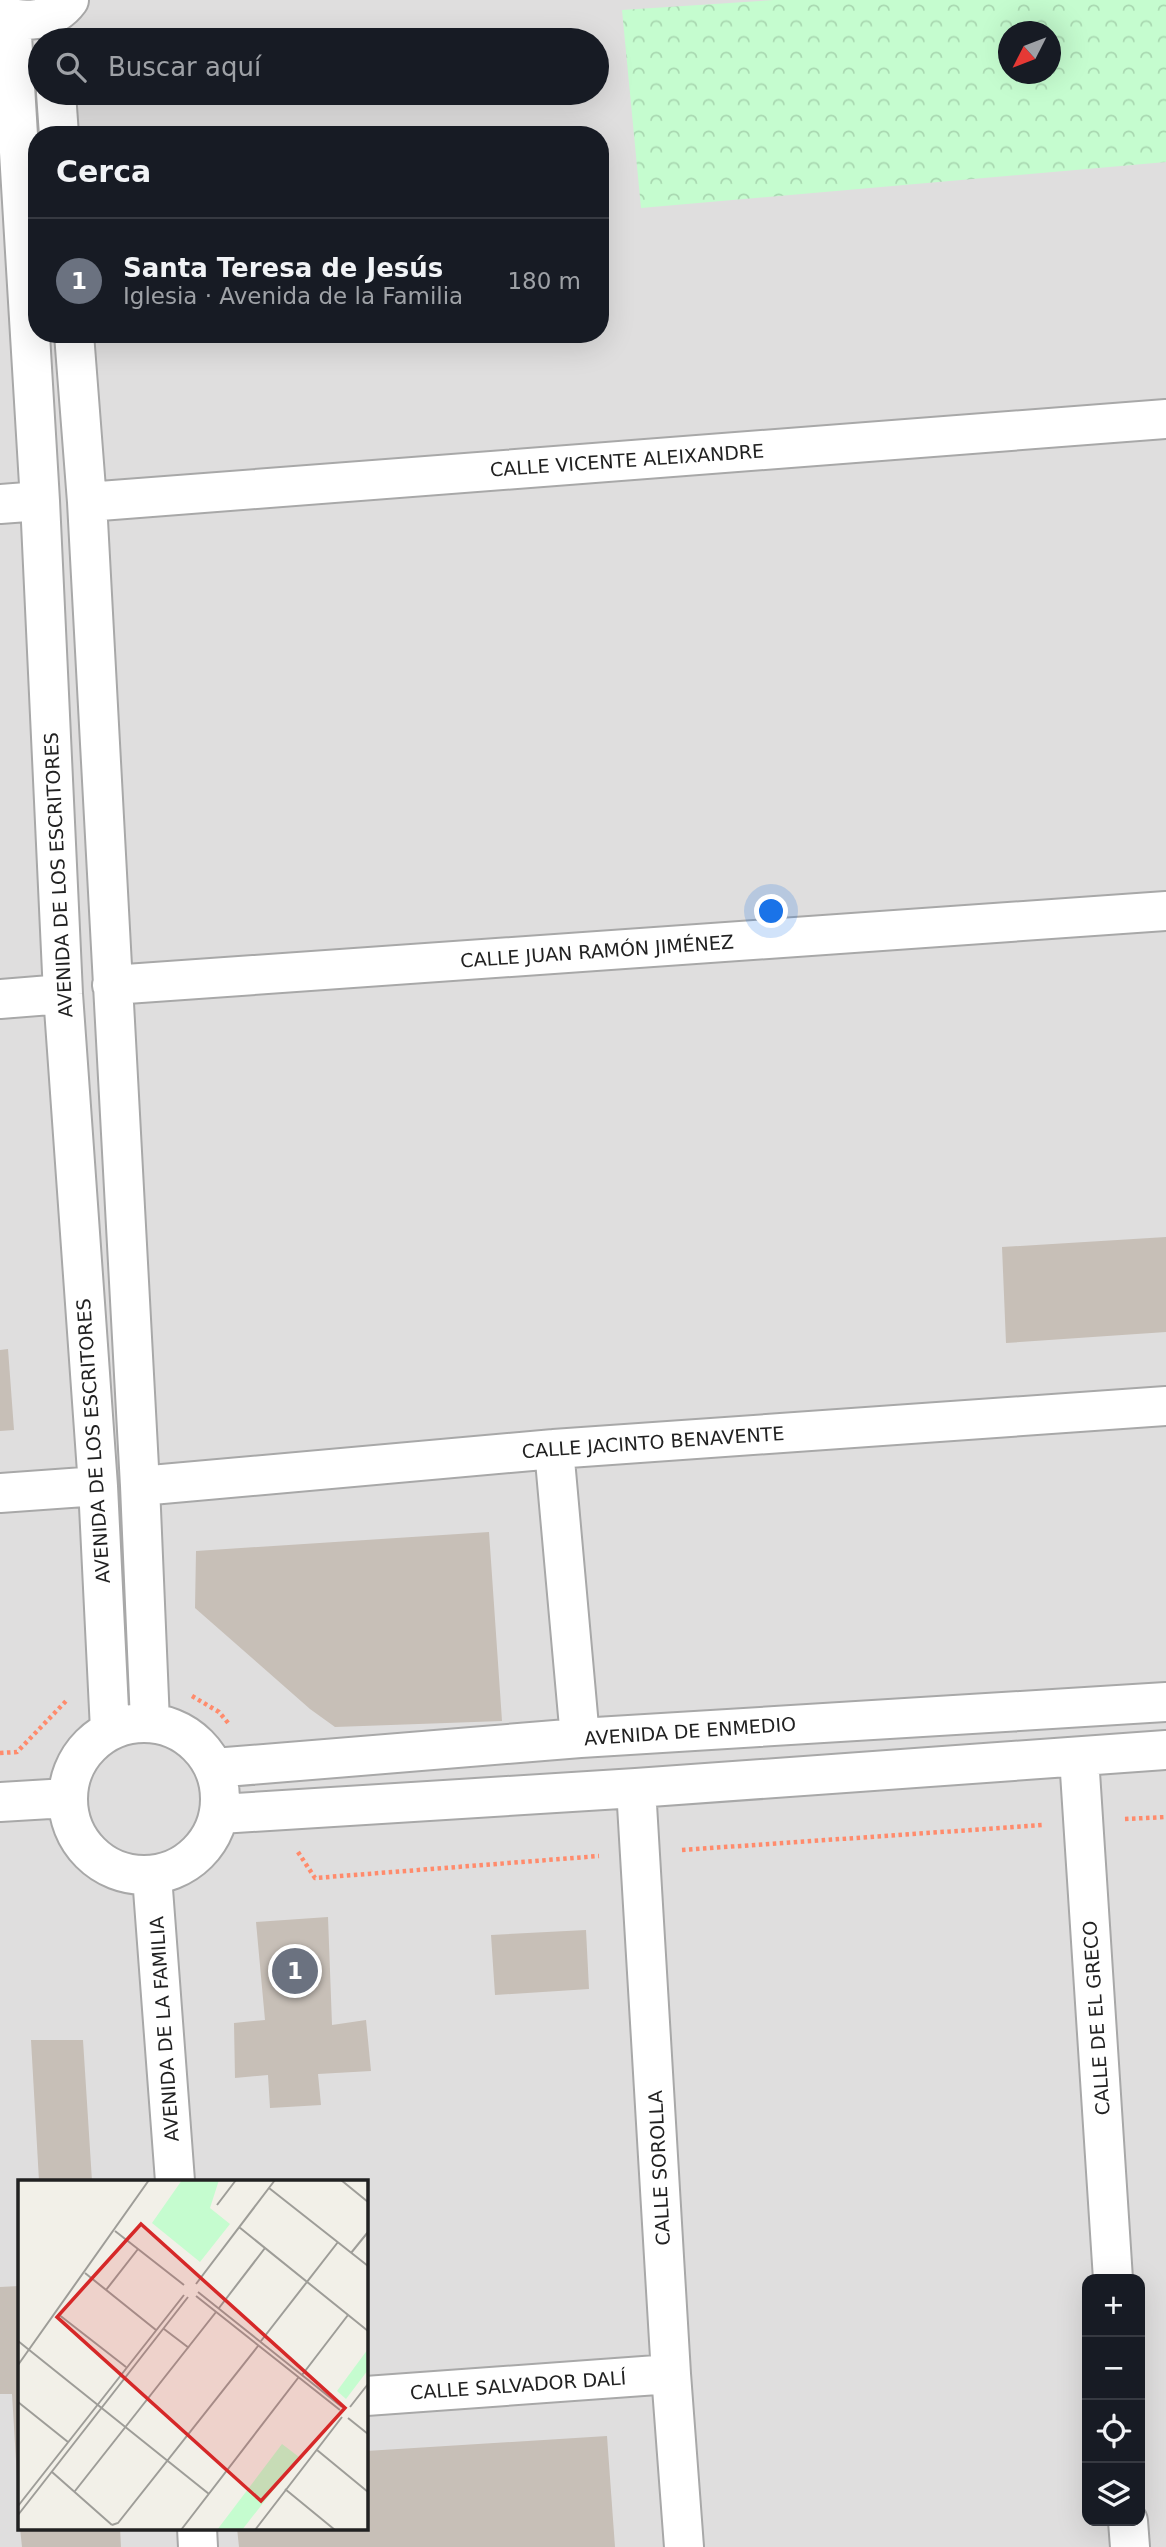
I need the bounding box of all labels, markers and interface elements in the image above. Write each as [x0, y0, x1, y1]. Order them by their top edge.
north arrow [998, 21, 1061, 84]
search box [28, 28, 609, 105]
icon: search [52, 48, 90, 86]
text: Buscar aquí [108, 52, 261, 82]
text: Cerca [56, 154, 151, 189]
text: Santa Teresa de Jesús [123, 253, 443, 283]
text: 1 [71, 268, 87, 294]
text: 180 m [507, 268, 581, 294]
text: Iglesia · Avenida de la Familia [123, 283, 463, 309]
street label: CALLE VICENTE ALEIXANDRE [489, 439, 765, 481]
street label: AVENIDA DE LOS ESCRITORES [40, 732, 76, 1018]
your location [754, 894, 788, 928]
street label: CALLE JUAN RAMÓN JIMÉNEZ [459, 929, 734, 972]
street label: AVENIDA DE LOS ESCRITORES [72, 1298, 114, 1584]
street label: CALLE JACINTO BENAVENTE [521, 1422, 785, 1462]
street label: AVENIDA DE ENMEDIO [583, 1713, 797, 1749]
street label: AVENIDA DE LA FAMILIA [145, 1915, 183, 2143]
street label: CALLE DE EL GRECO [1078, 1920, 1114, 2116]
pin: 1 [272, 1945, 318, 1997]
street label: CALLE SOROLLA [644, 2090, 674, 2246]
inset map [18, 2180, 368, 2530]
map controls [1082, 2274, 1145, 2526]
button: + [1082, 2274, 1145, 2337]
button: − [1082, 2337, 1145, 2400]
street label: CALLE SALVADOR DALÍ [409, 2366, 627, 2404]
button: locate [1082, 2400, 1145, 2463]
button: layers [1082, 2463, 1145, 2526]

